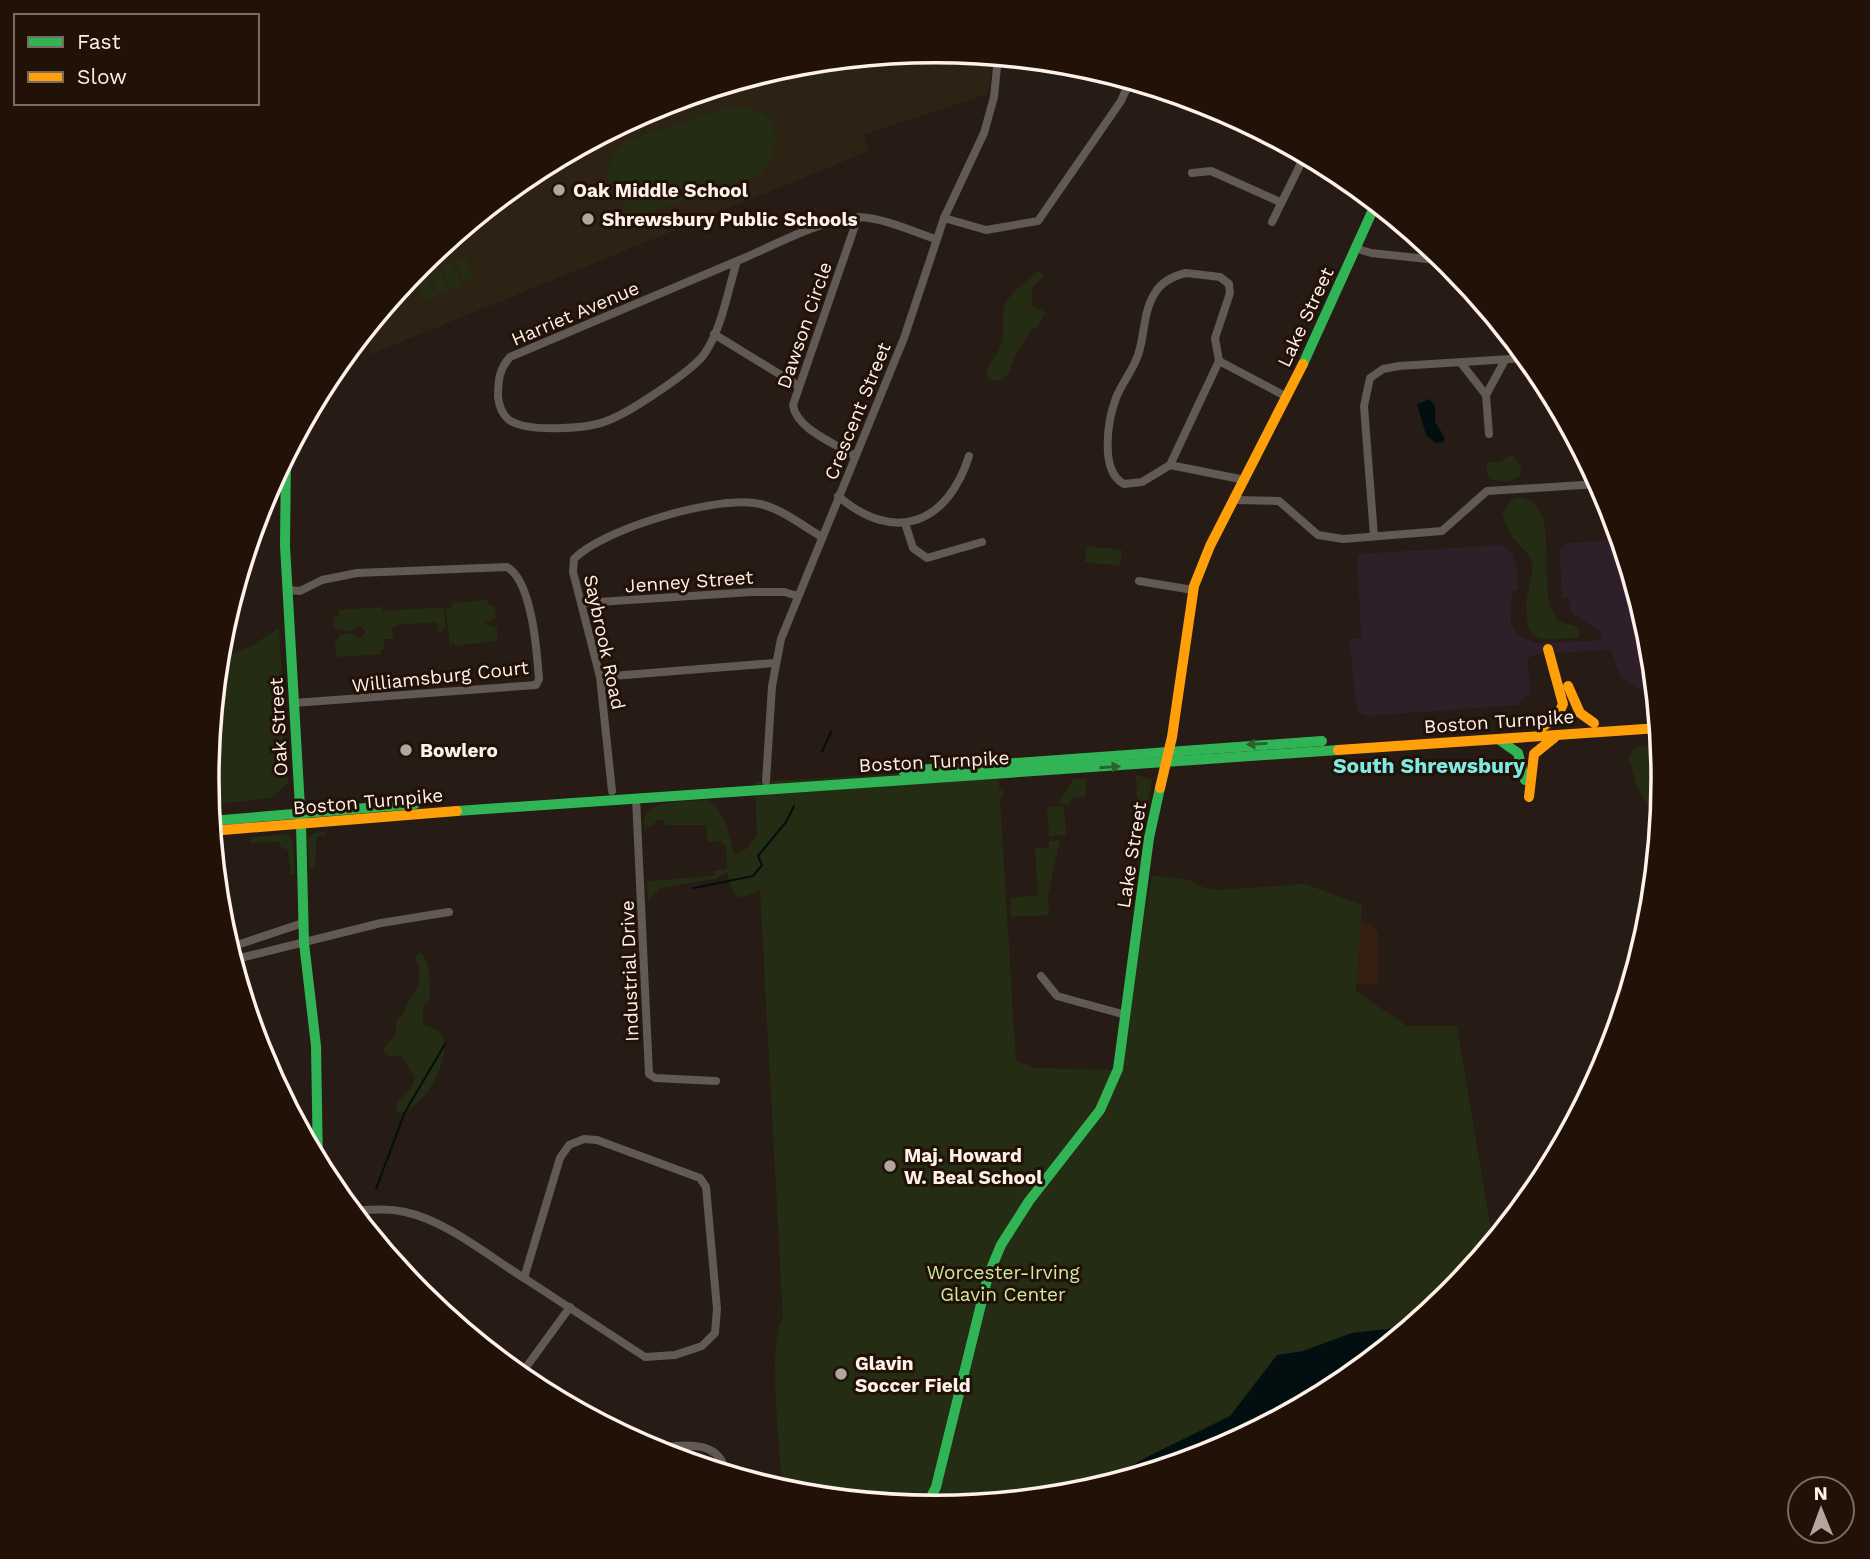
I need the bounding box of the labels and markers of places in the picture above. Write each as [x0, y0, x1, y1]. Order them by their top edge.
place label: Oak Middle School [573, 179, 749, 202]
marker: Oak Middle School [551, 182, 567, 198]
place label: Shrewsbury Public Schools [602, 208, 858, 231]
marker: Shrewsbury Public Schools [580, 211, 596, 227]
place label: Bowlero [420, 739, 498, 762]
marker: Bowlero [398, 742, 414, 758]
place label: Maj. Howard W. Beal School [904, 1144, 1043, 1189]
marker: Maj. Howard W. Beal School [882, 1158, 898, 1174]
place label: Glavin Soccer Field [855, 1352, 971, 1397]
marker: Glavin Soccer Field [833, 1366, 849, 1382]

